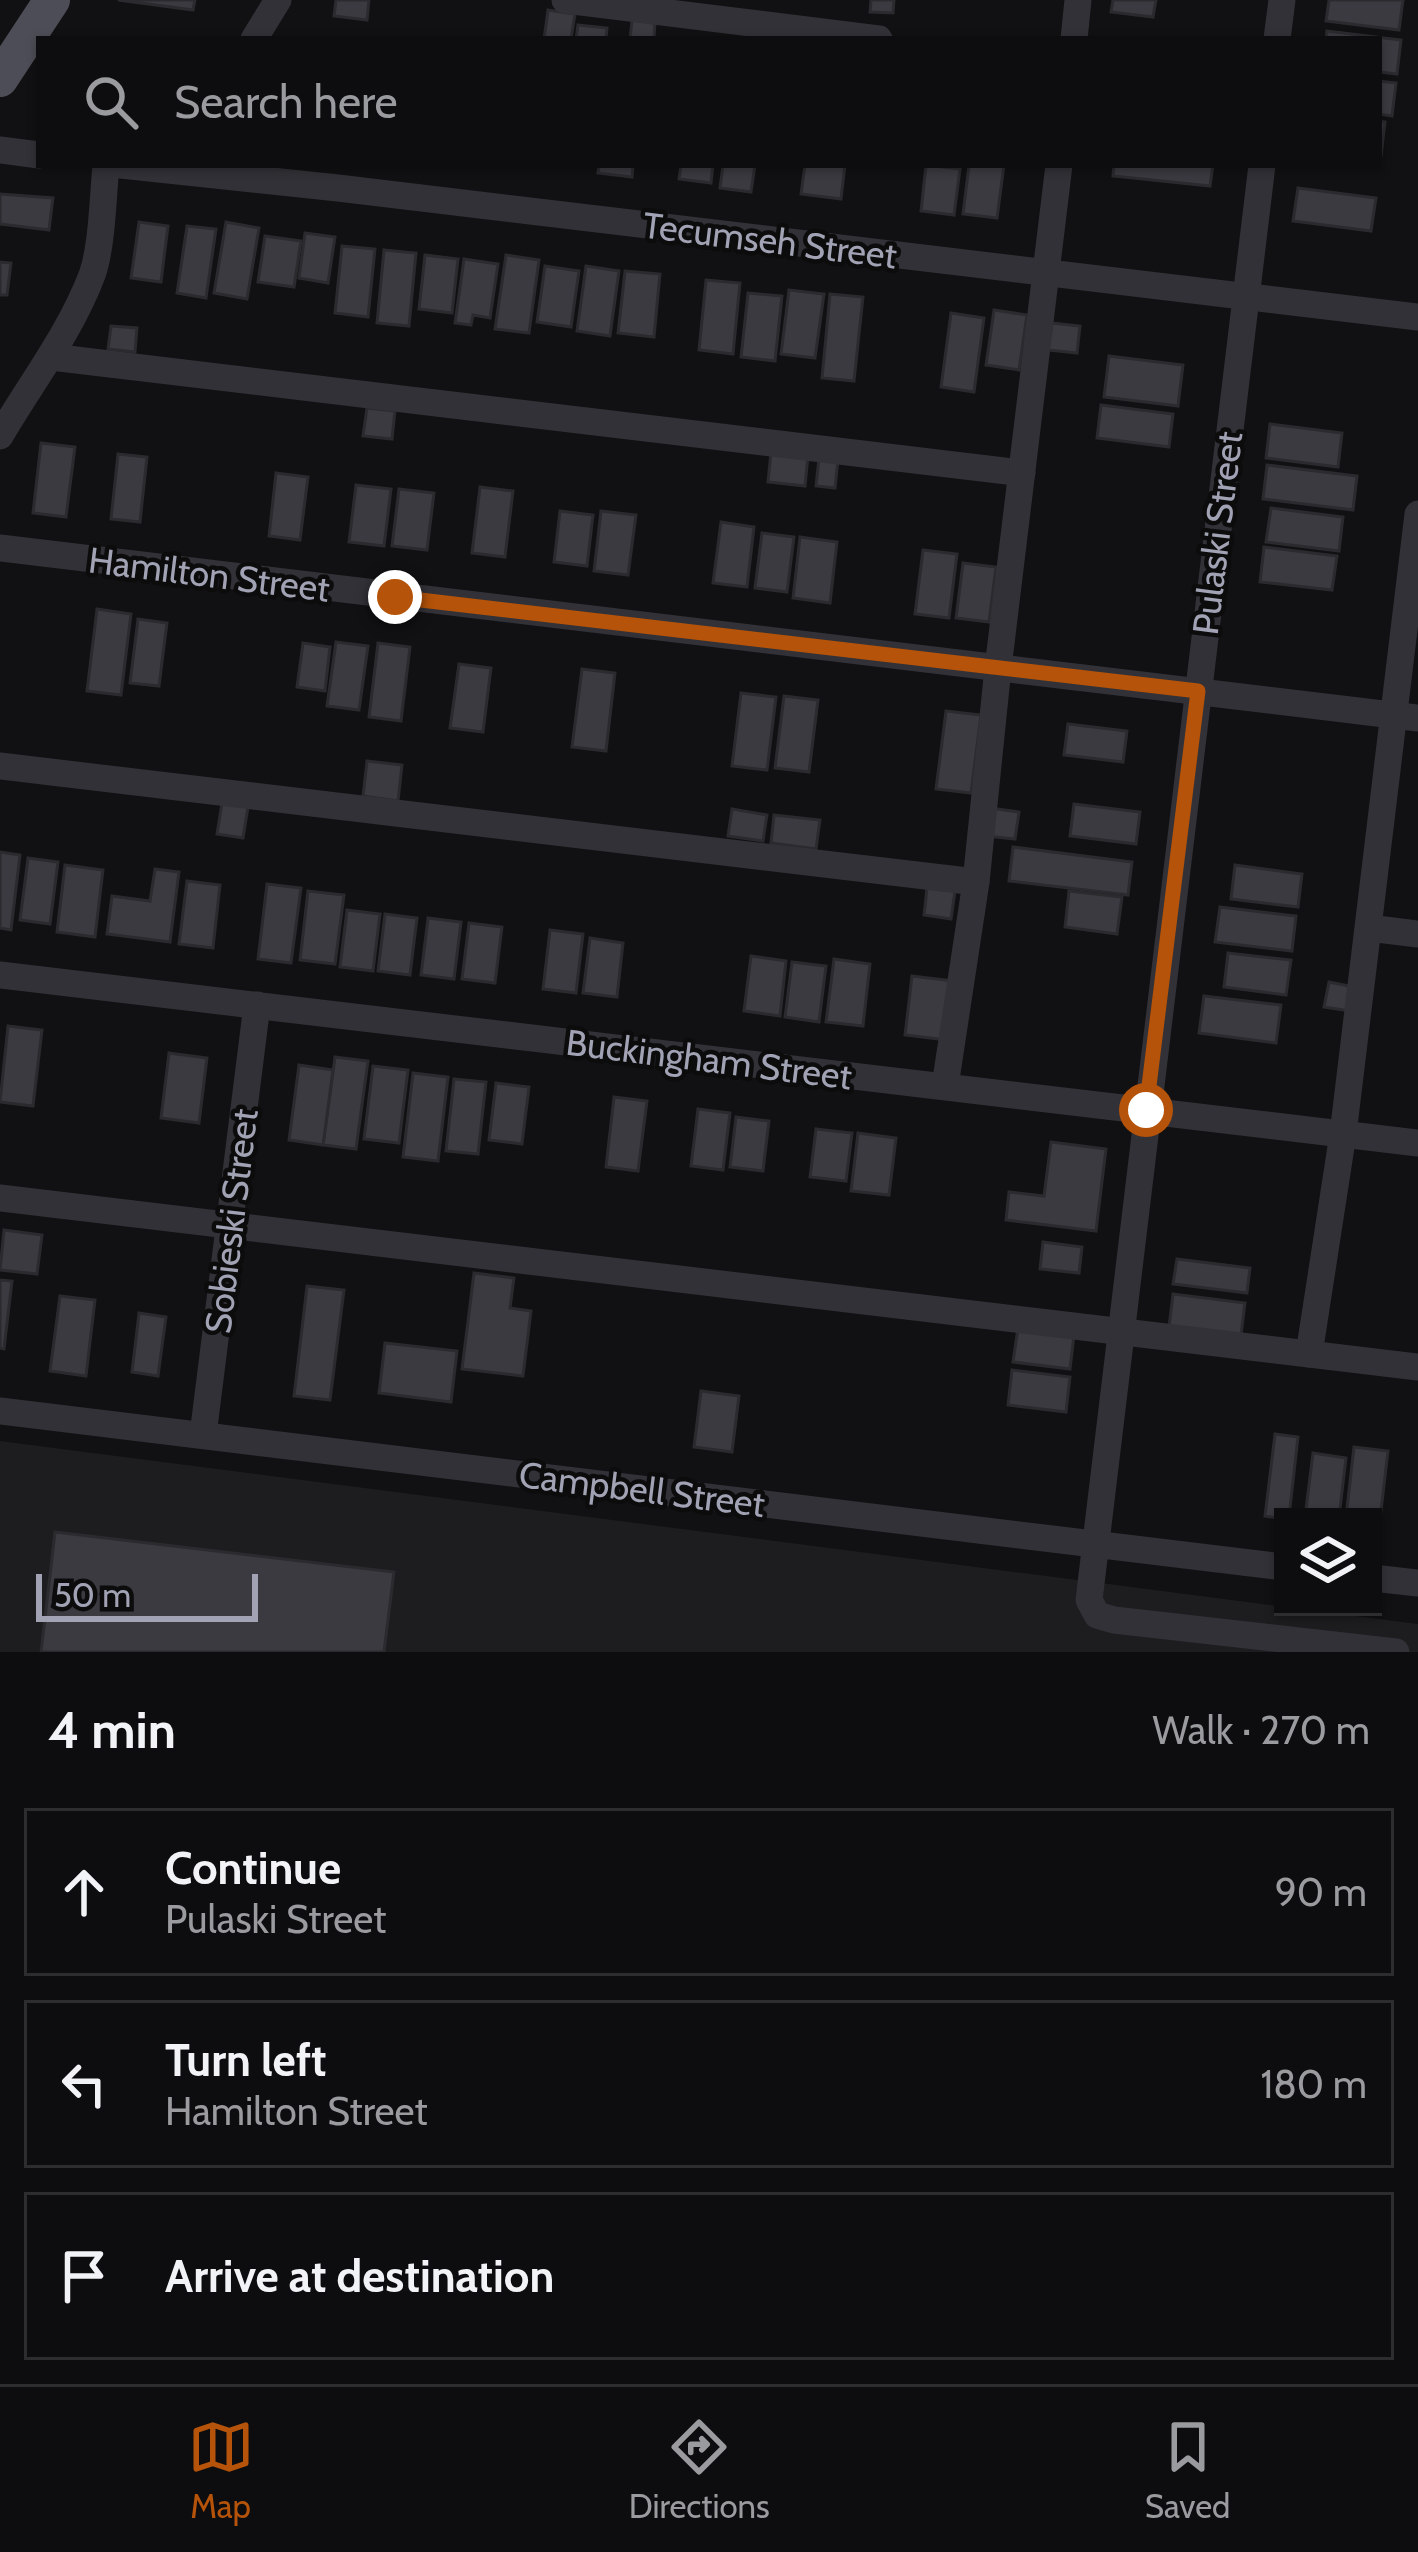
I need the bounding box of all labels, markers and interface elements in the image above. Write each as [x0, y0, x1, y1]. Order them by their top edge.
search box [36, 36, 1382, 168]
icon: search [78, 69, 144, 135]
text: Search here [174, 75, 398, 129]
street label: Tecumseh Street [641, 203, 899, 277]
street label: Pulaski Street [1183, 429, 1251, 637]
street label: Hamilton Street [86, 537, 332, 611]
route end [368, 570, 422, 624]
street label: Buckingham Street [564, 1020, 854, 1098]
route start [1119, 1083, 1173, 1137]
street label: Sobieski Street [195, 1106, 267, 1336]
street label: Campbell Street [517, 1452, 767, 1526]
map controls [1274, 1508, 1382, 1616]
button: layers [1274, 1508, 1382, 1616]
scale bar [36, 1568, 258, 1621]
text: 50 m [54, 1575, 131, 1615]
text: 4 min [48, 1699, 176, 1761]
text: Walk · 270 m [1153, 1706, 1370, 1754]
text: Continue [165, 1841, 341, 1895]
icon: ahead [51, 1859, 117, 1925]
text: 90 m [1275, 1868, 1367, 1916]
text: Pulaski Street [165, 1895, 386, 1943]
text: Turn left [165, 2033, 327, 2087]
icon: left [51, 2051, 117, 2117]
text: 180 m [1260, 2060, 1367, 2108]
text: Hamilton Street [165, 2087, 428, 2135]
icon: arrive [51, 2243, 117, 2309]
text: Arrive at destination [165, 2249, 554, 2303]
tab: Map [188, 2414, 254, 2526]
tab: Directions [629, 2414, 770, 2526]
tab: Saved [1145, 2414, 1230, 2526]

